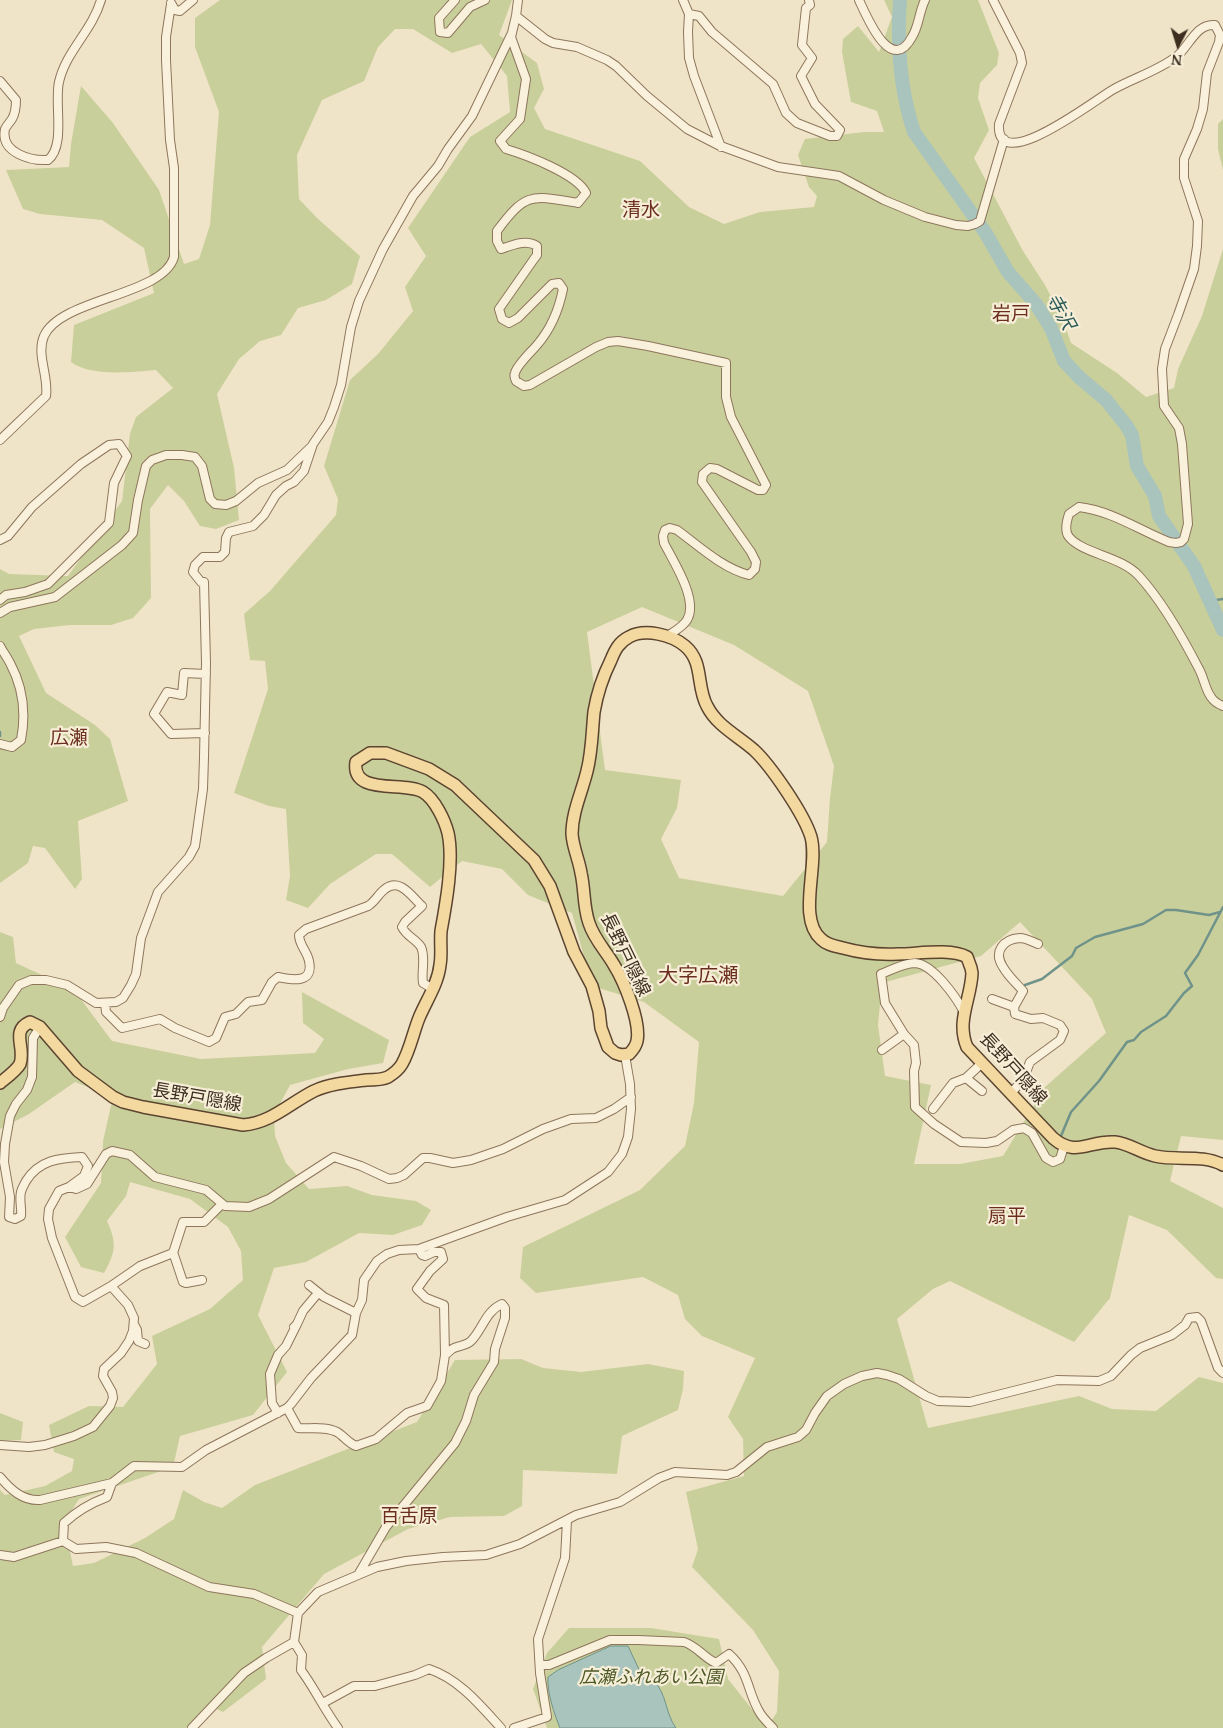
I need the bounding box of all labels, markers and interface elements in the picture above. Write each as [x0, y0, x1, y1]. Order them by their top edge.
north arrow [1153, 20, 1203, 70]
text: N [1170, 50, 1183, 70]
district label: 清水 [622, 200, 660, 222]
water label: 寺沢 [1041, 290, 1079, 334]
district label: 岩戸 [992, 304, 1030, 326]
district label: 広瀬 [50, 728, 88, 750]
street label: 長野戸隠線 [596, 910, 654, 1000]
district label: 大字広瀬 [658, 964, 738, 988]
street label: 長野戸隠線 [975, 1028, 1051, 1110]
street label: 長野戸隠線 [151, 1080, 243, 1116]
district label: 扇平 [988, 1206, 1026, 1228]
district label: 百舌原 [381, 1506, 437, 1528]
park label: 広瀬ふれあい公園 [579, 1667, 723, 1689]

